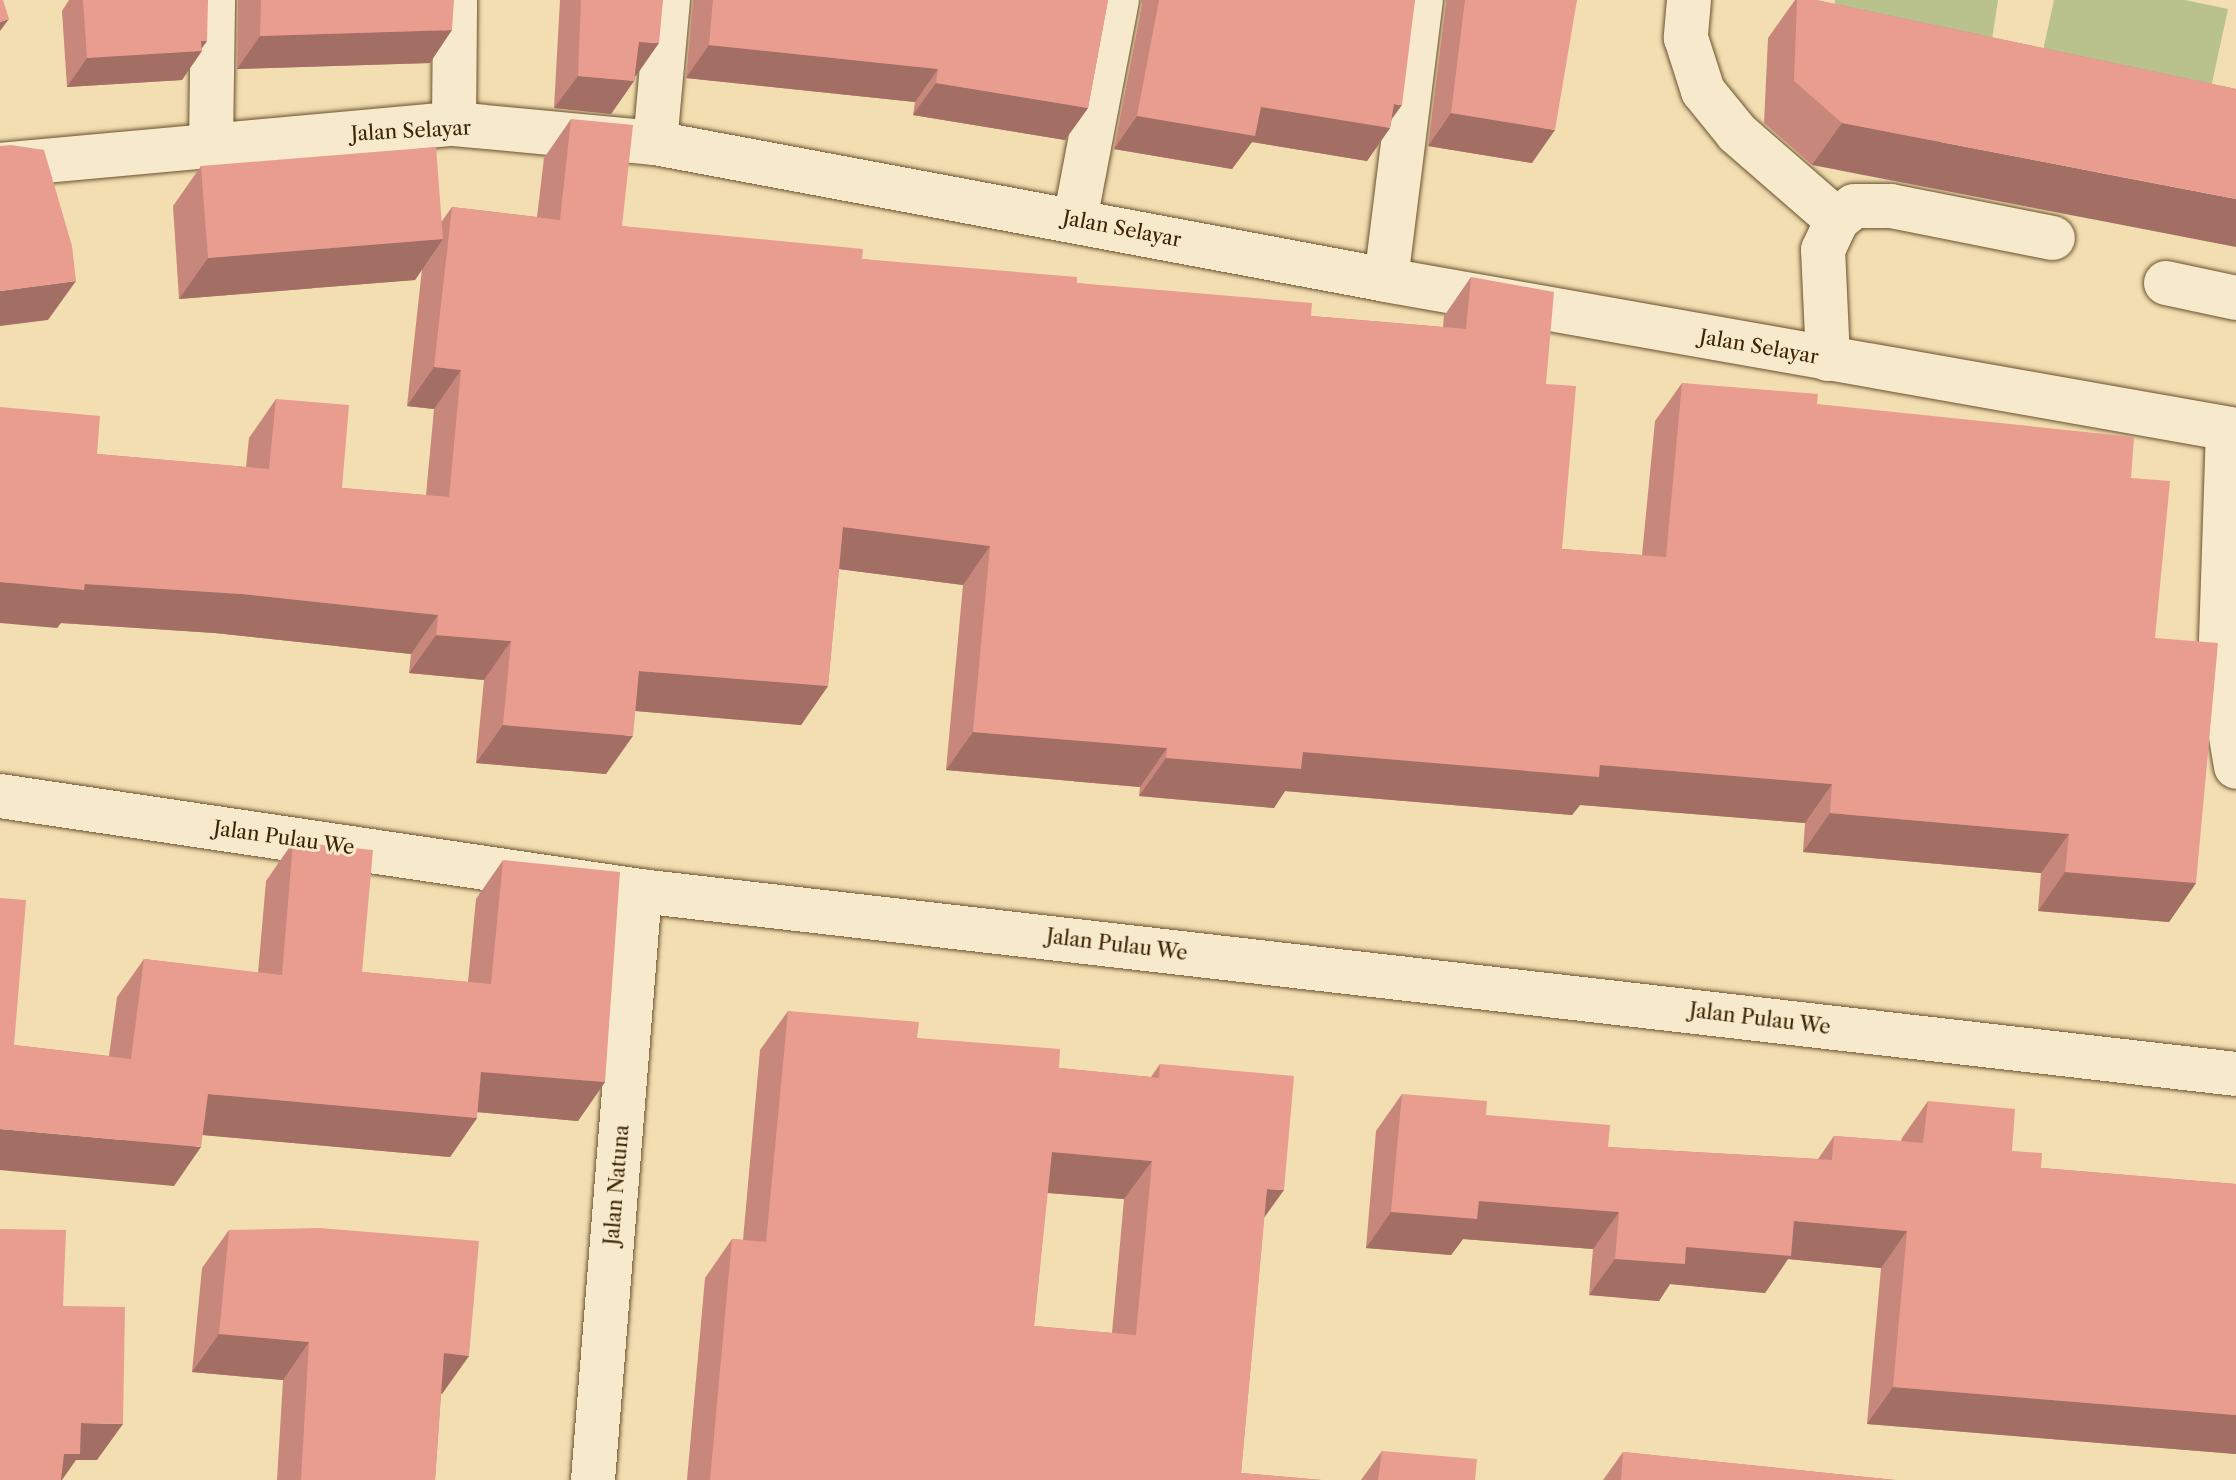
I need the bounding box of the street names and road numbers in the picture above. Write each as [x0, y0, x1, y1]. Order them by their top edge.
street label: Jalan Selayar [350, 116, 472, 146]
street label: Jalan Selayar [1061, 206, 1183, 252]
street label: Jalan Selayar [1698, 325, 1820, 369]
street label: Jalan Pulau We [212, 816, 356, 860]
street label: Jalan Pulau We [1045, 924, 1189, 966]
street label: Jalan Pulau We [1688, 998, 1832, 1040]
street label: Jalan Natuna [600, 1124, 634, 1246]

